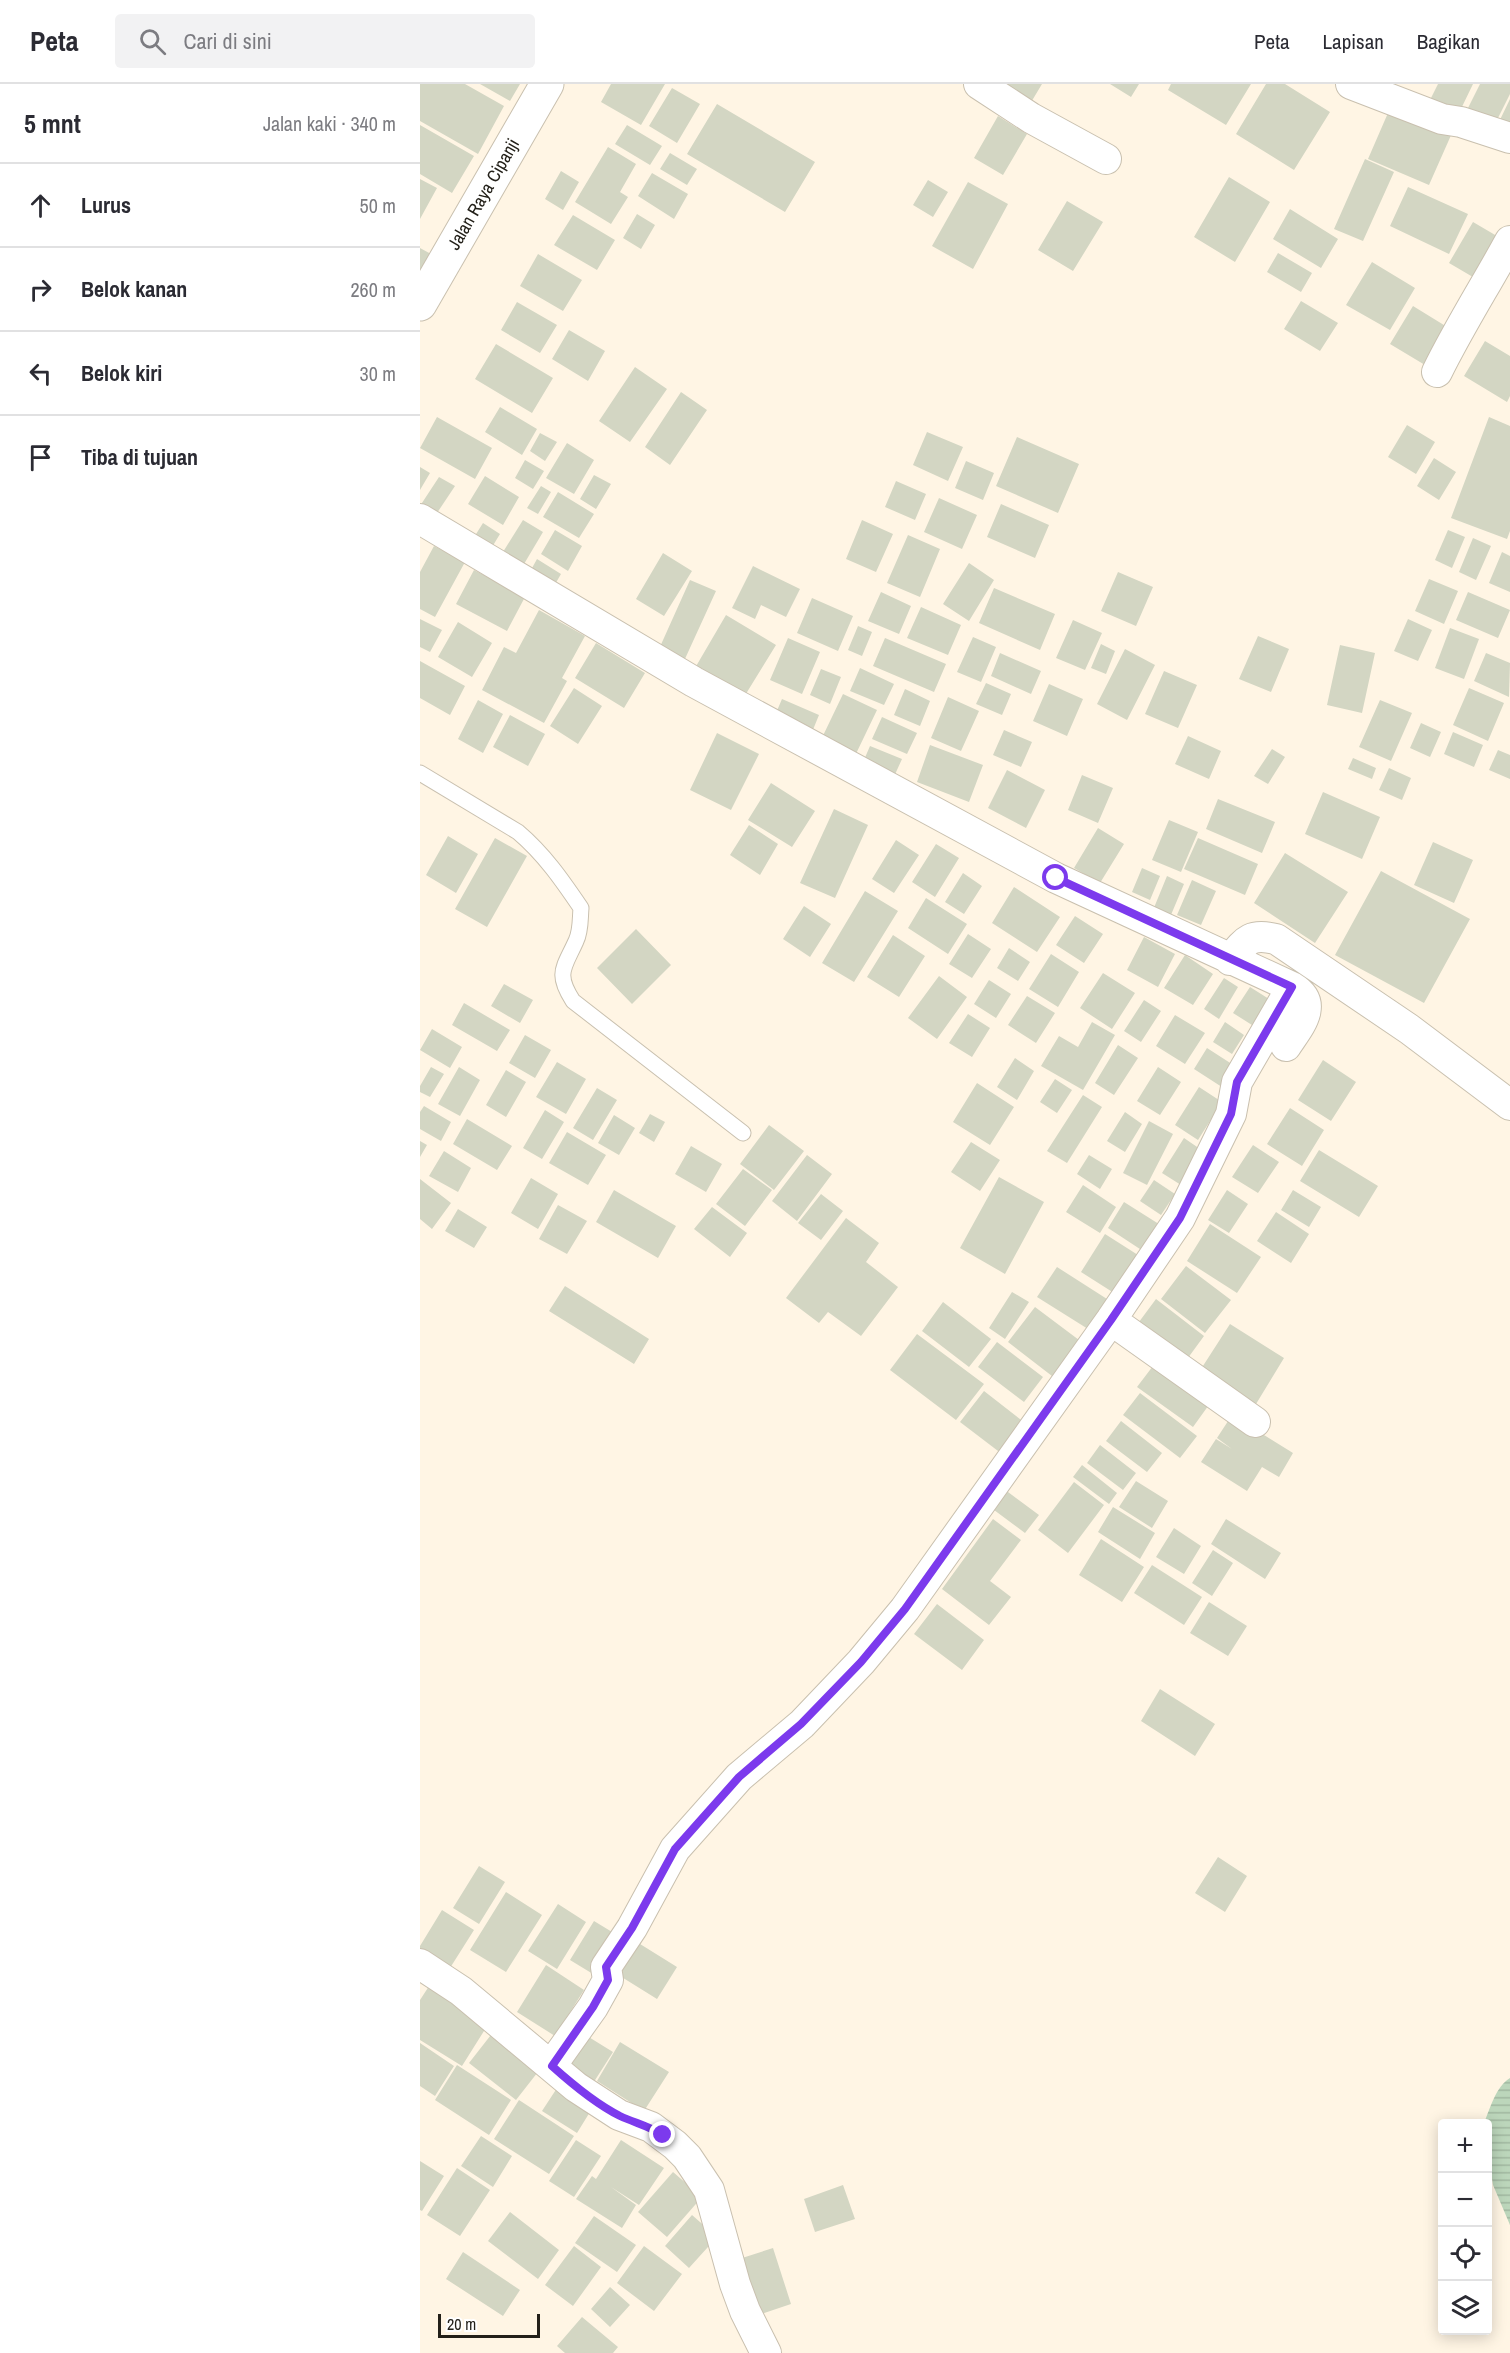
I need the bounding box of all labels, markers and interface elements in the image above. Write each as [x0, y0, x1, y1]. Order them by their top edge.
search box [115, 14, 535, 68]
text: Peta [30, 22, 79, 60]
icon: search [136, 25, 169, 58]
text: Cari di sini [184, 26, 272, 56]
text: Peta [1254, 27, 1290, 56]
text: Lapisan [1323, 27, 1384, 56]
text: Bagikan [1417, 27, 1480, 56]
text: 5 mnt [24, 106, 81, 141]
text: Jalan kaki · 340 m [263, 110, 396, 137]
street label: Jalan Raya Cipanji [441, 134, 525, 254]
icon: ahead [24, 189, 57, 222]
text: Lurus [81, 190, 131, 220]
text: 50 m [360, 192, 396, 219]
icon: right [24, 273, 57, 306]
text: Belok kanan [81, 274, 187, 304]
text: 260 m [350, 276, 396, 303]
icon: left [24, 357, 57, 390]
text: Belok kiri [81, 358, 162, 388]
text: 30 m [360, 360, 396, 387]
icon: arrive [24, 441, 57, 474]
text: Tiba di tujuan [81, 442, 198, 472]
route start [1042, 864, 1068, 890]
map controls [1438, 2119, 1492, 2335]
button: + [1438, 2119, 1492, 2173]
route end [649, 2121, 675, 2147]
button: − [1438, 2173, 1492, 2227]
button: locate [1438, 2227, 1492, 2281]
button: layers [1438, 2281, 1492, 2335]
scale bar [438, 2311, 540, 2338]
text: 20 m [447, 2313, 476, 2335]

